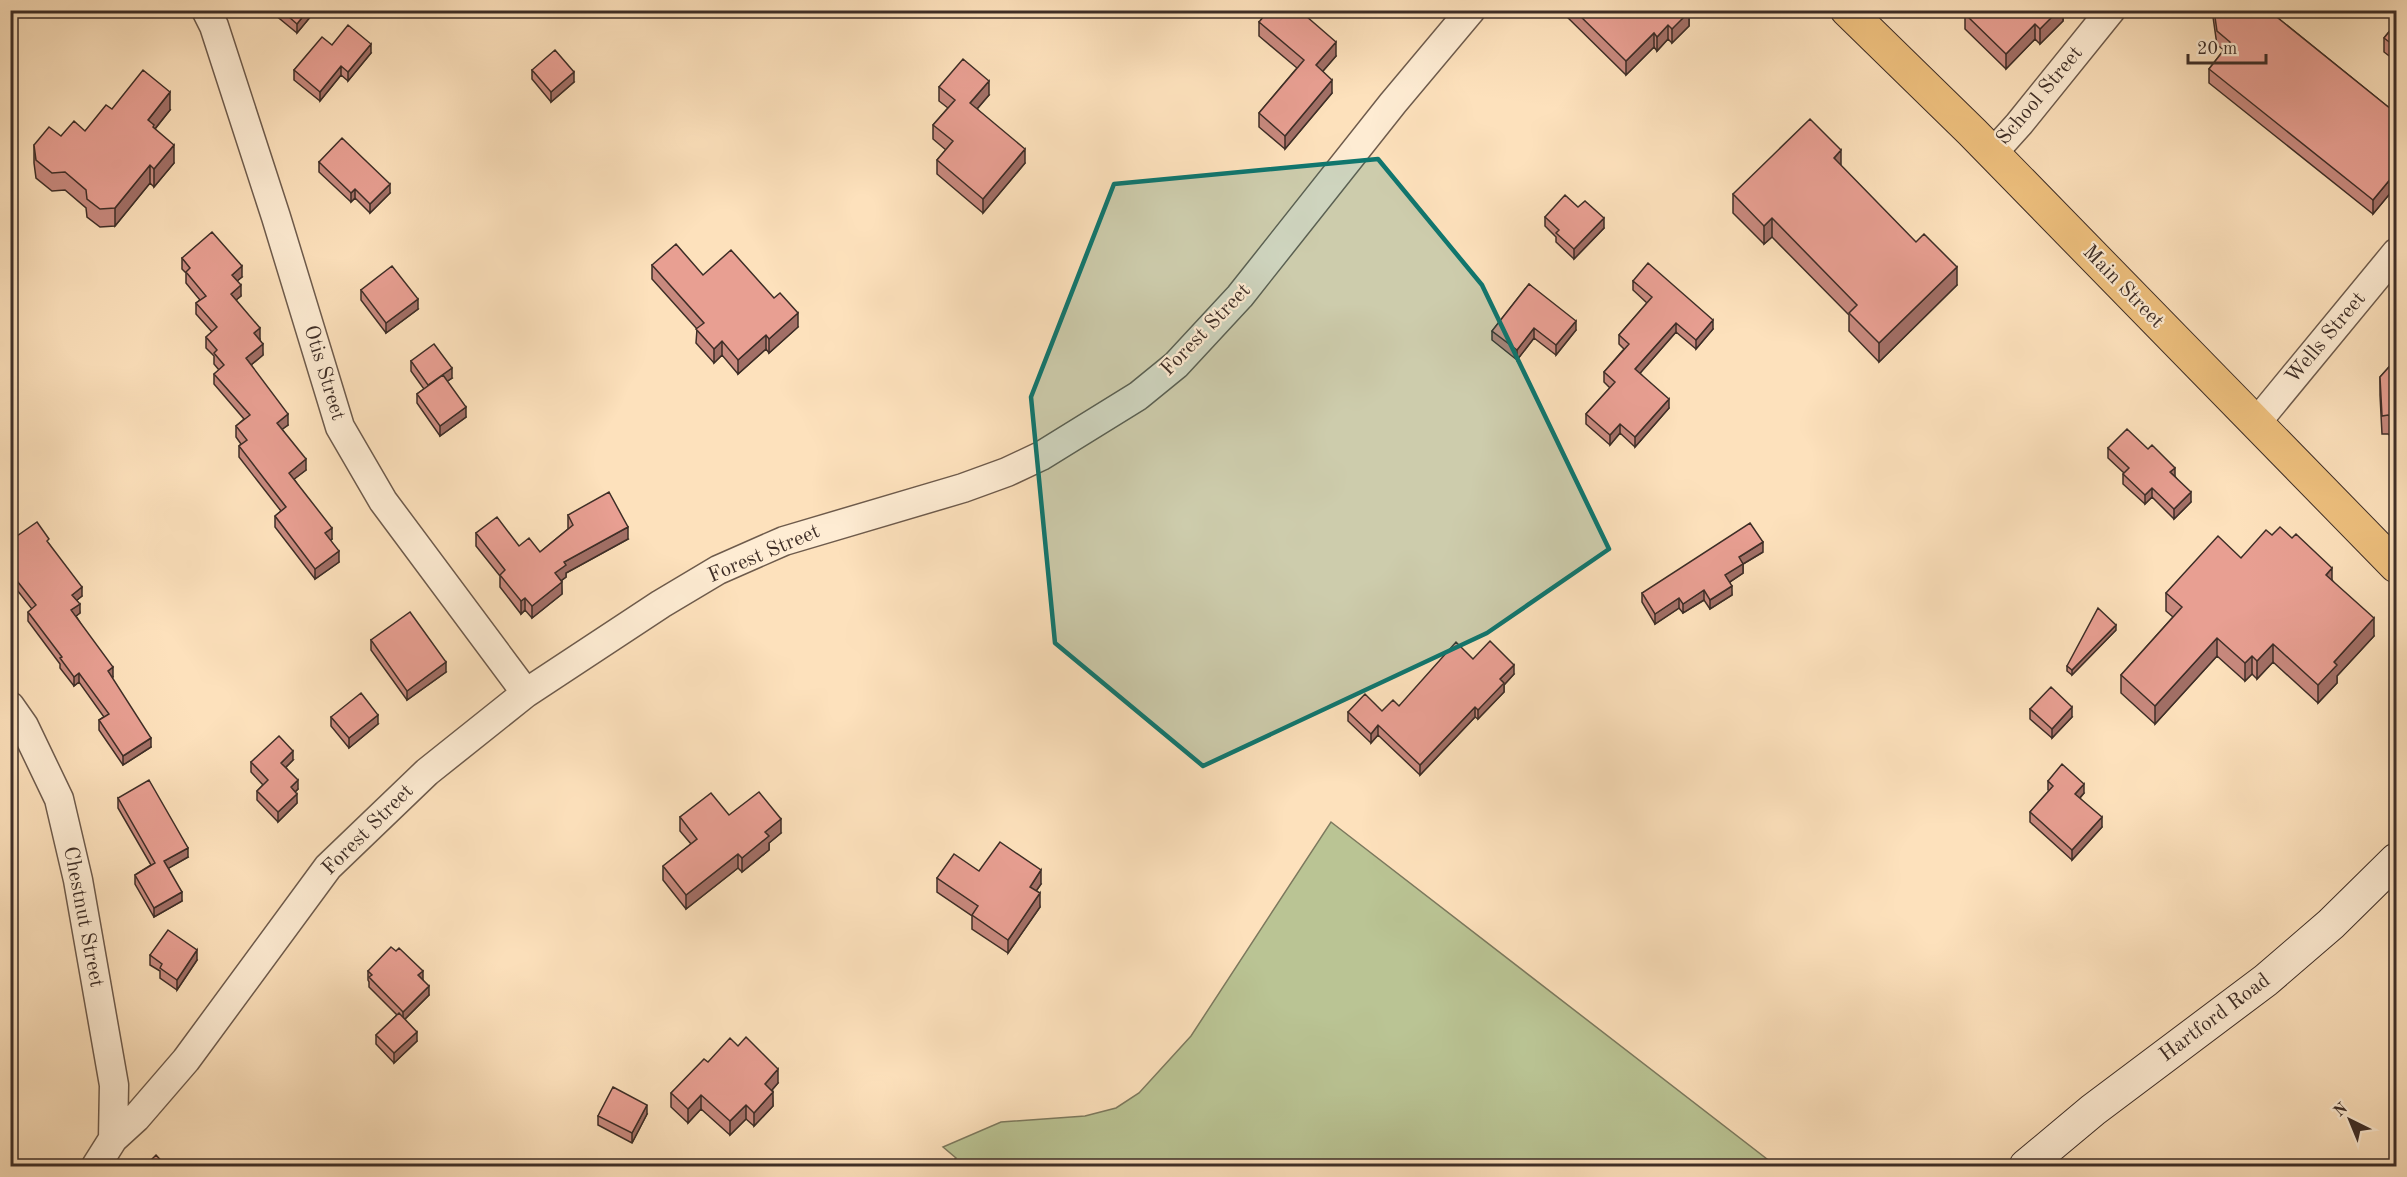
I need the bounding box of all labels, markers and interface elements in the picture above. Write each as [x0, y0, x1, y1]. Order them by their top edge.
scale bar [2188, 27, 2266, 65]
text: 20 m [2197, 40, 2237, 58]
street label: School Street [1993, 43, 2087, 149]
street label: Main Street [2078, 241, 2168, 333]
street label: Forest Street [1157, 280, 1255, 380]
street label: Wells Street [2282, 288, 2370, 388]
street label: Otis Street [300, 323, 348, 423]
street label: Forest Street [705, 521, 823, 587]
street label: Forest Street [318, 780, 418, 880]
street label: Chestnut Street [59, 845, 107, 989]
street label: Hartford Road [2156, 970, 2274, 1066]
north arrow [2320, 1090, 2380, 1150]
text: N [2331, 1100, 2352, 1121]

